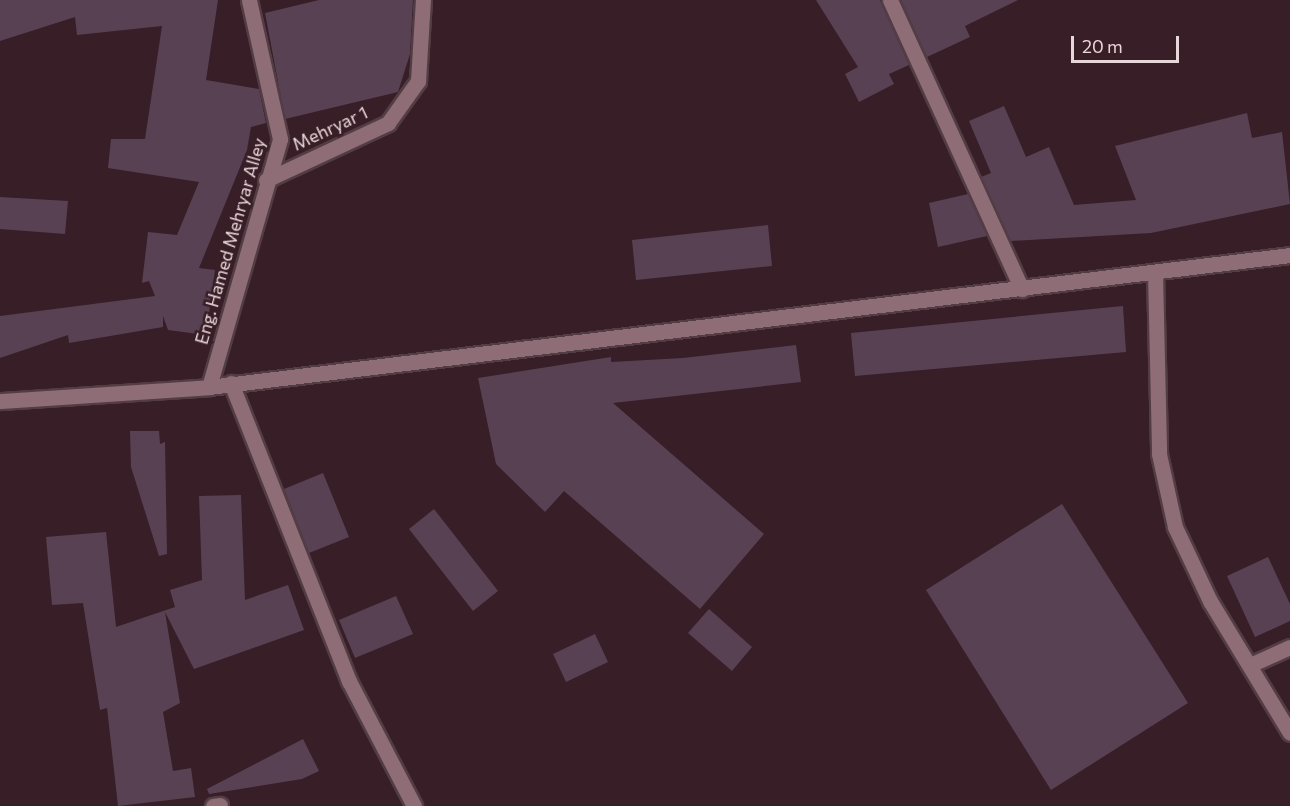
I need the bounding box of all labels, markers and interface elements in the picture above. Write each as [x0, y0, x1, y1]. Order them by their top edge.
scale bar [1074, 24, 1182, 62]
text: 20 m [1082, 35, 1123, 57]
street label: Mehryar 1 [289, 101, 371, 155]
street label: Eng. Hamed Mehryar Alley [190, 135, 270, 347]

